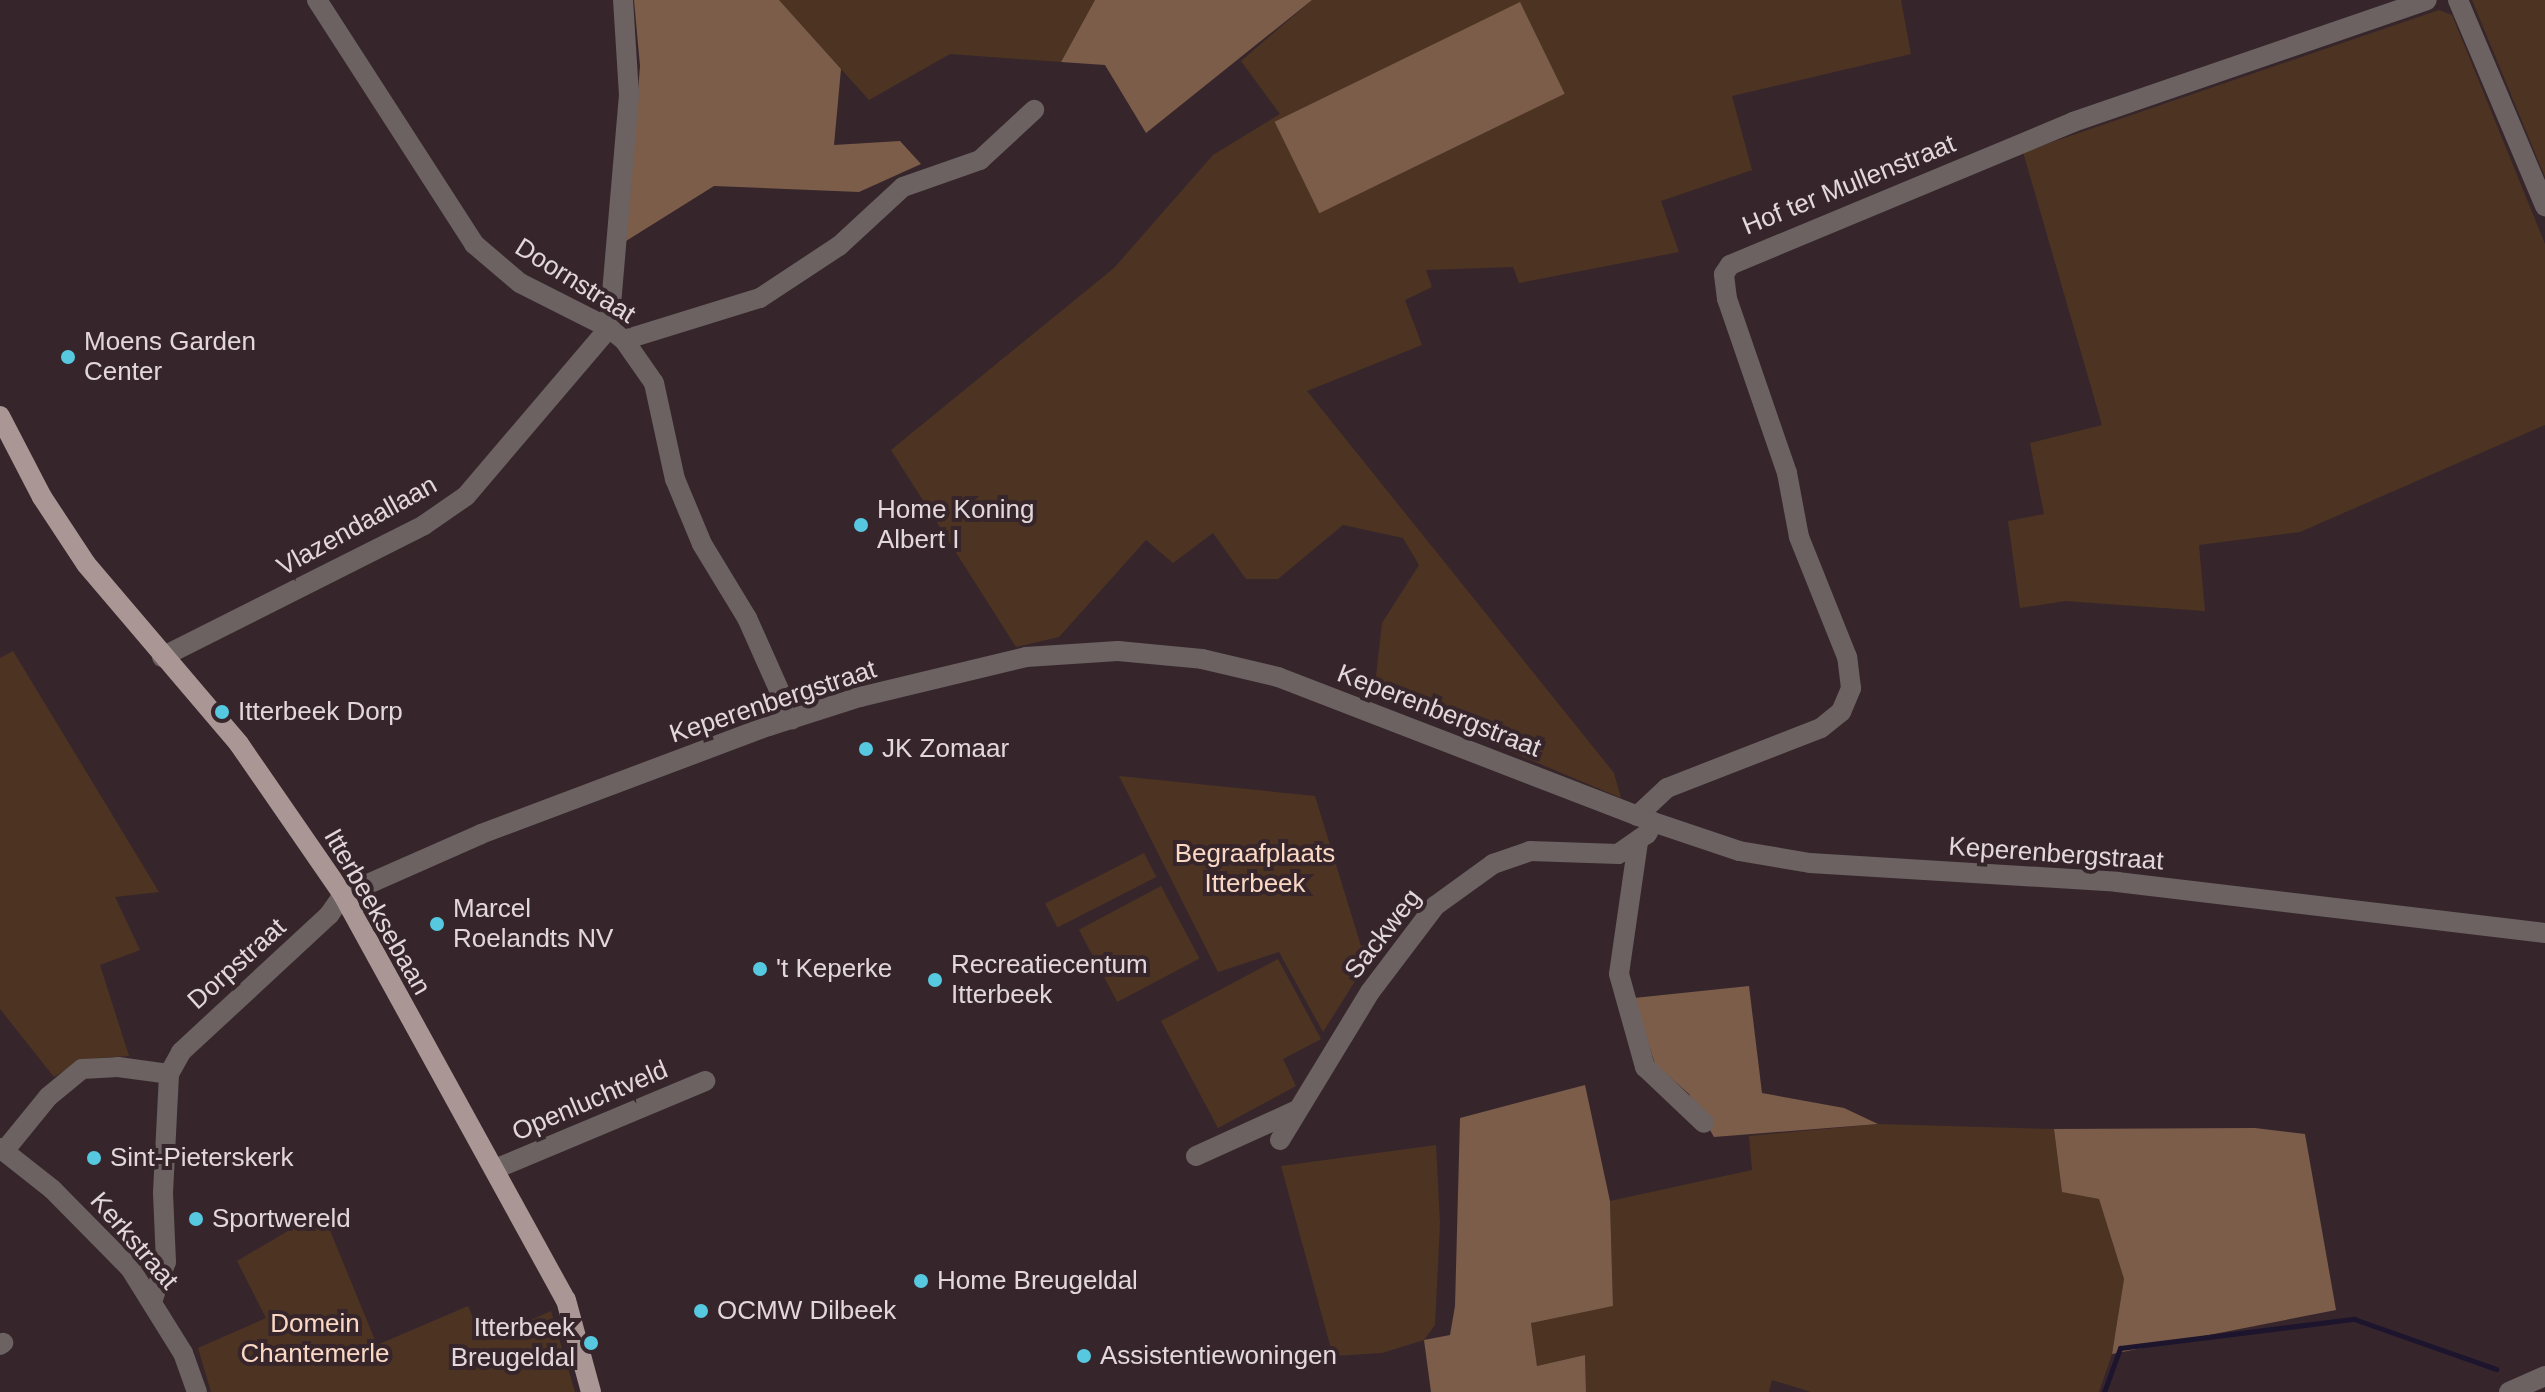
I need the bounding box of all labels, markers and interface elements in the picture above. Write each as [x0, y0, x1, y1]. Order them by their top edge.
street label: Hof ter Mullenstraat [1738, 128, 1960, 242]
street label: Doornstraat [509, 232, 641, 330]
place label: Moens Garden Center [84, 326, 256, 388]
marker: Moens Garden Center [59, 348, 77, 366]
street label: Vlazendaallaan [272, 469, 442, 583]
place label: Home Koning Albert I [877, 494, 1035, 556]
marker: Home Koning Albert I [852, 516, 870, 534]
street label: Keperenbergstraat [666, 654, 880, 750]
street label: Keperenbergstraat [1333, 658, 1545, 764]
place label: Itterbeek Dorp [238, 696, 403, 728]
marker: Itterbeek Dorp [213, 703, 231, 721]
place label: JK Zomaar [882, 733, 1009, 765]
marker: JK Zomaar [857, 740, 875, 758]
street label: Itterbeeksebaan [317, 823, 437, 1001]
street label: Keperenbergstraat [1947, 831, 2165, 877]
park label: Begraafplaats Itterbeek [1175, 838, 1335, 900]
street label: Sackweg [1338, 883, 1428, 985]
place label: Marcel Roelandts NV [453, 893, 613, 954]
street label: Dorpstraat [181, 912, 293, 1016]
marker: Marcel Roelandts NV [428, 915, 446, 933]
place label: Recreatiecentum Itterbeek [951, 949, 1148, 1010]
place label: 't Keperke [776, 953, 892, 985]
marker: 't Keperke [751, 960, 769, 978]
marker: Recreatiecentum Itterbeek [926, 971, 944, 989]
street label: Openluchtveld [507, 1054, 673, 1148]
place label: Sint-Pieterskerk [110, 1142, 293, 1174]
marker: Sint-Pieterskerk [85, 1149, 103, 1167]
street label: Kerkstraat [83, 1186, 185, 1296]
place label: Sportwereld [212, 1203, 351, 1235]
marker: Sportwereld [187, 1210, 205, 1228]
place label: Home Breugeldal [937, 1265, 1138, 1297]
marker: Home Breugeldal [912, 1272, 930, 1290]
place label: OCMW Dilbeek [717, 1295, 896, 1327]
marker: OCMW Dilbeek [692, 1302, 710, 1320]
park label: Domein Chantemerle [241, 1308, 389, 1370]
place label: Itterbeek Breugeldal [451, 1312, 575, 1374]
marker: Itterbeek Breugeldal [582, 1334, 600, 1352]
place label: Assistentiewoningen [1100, 1340, 1337, 1372]
marker: Assistentiewoningen [1075, 1347, 1093, 1365]

